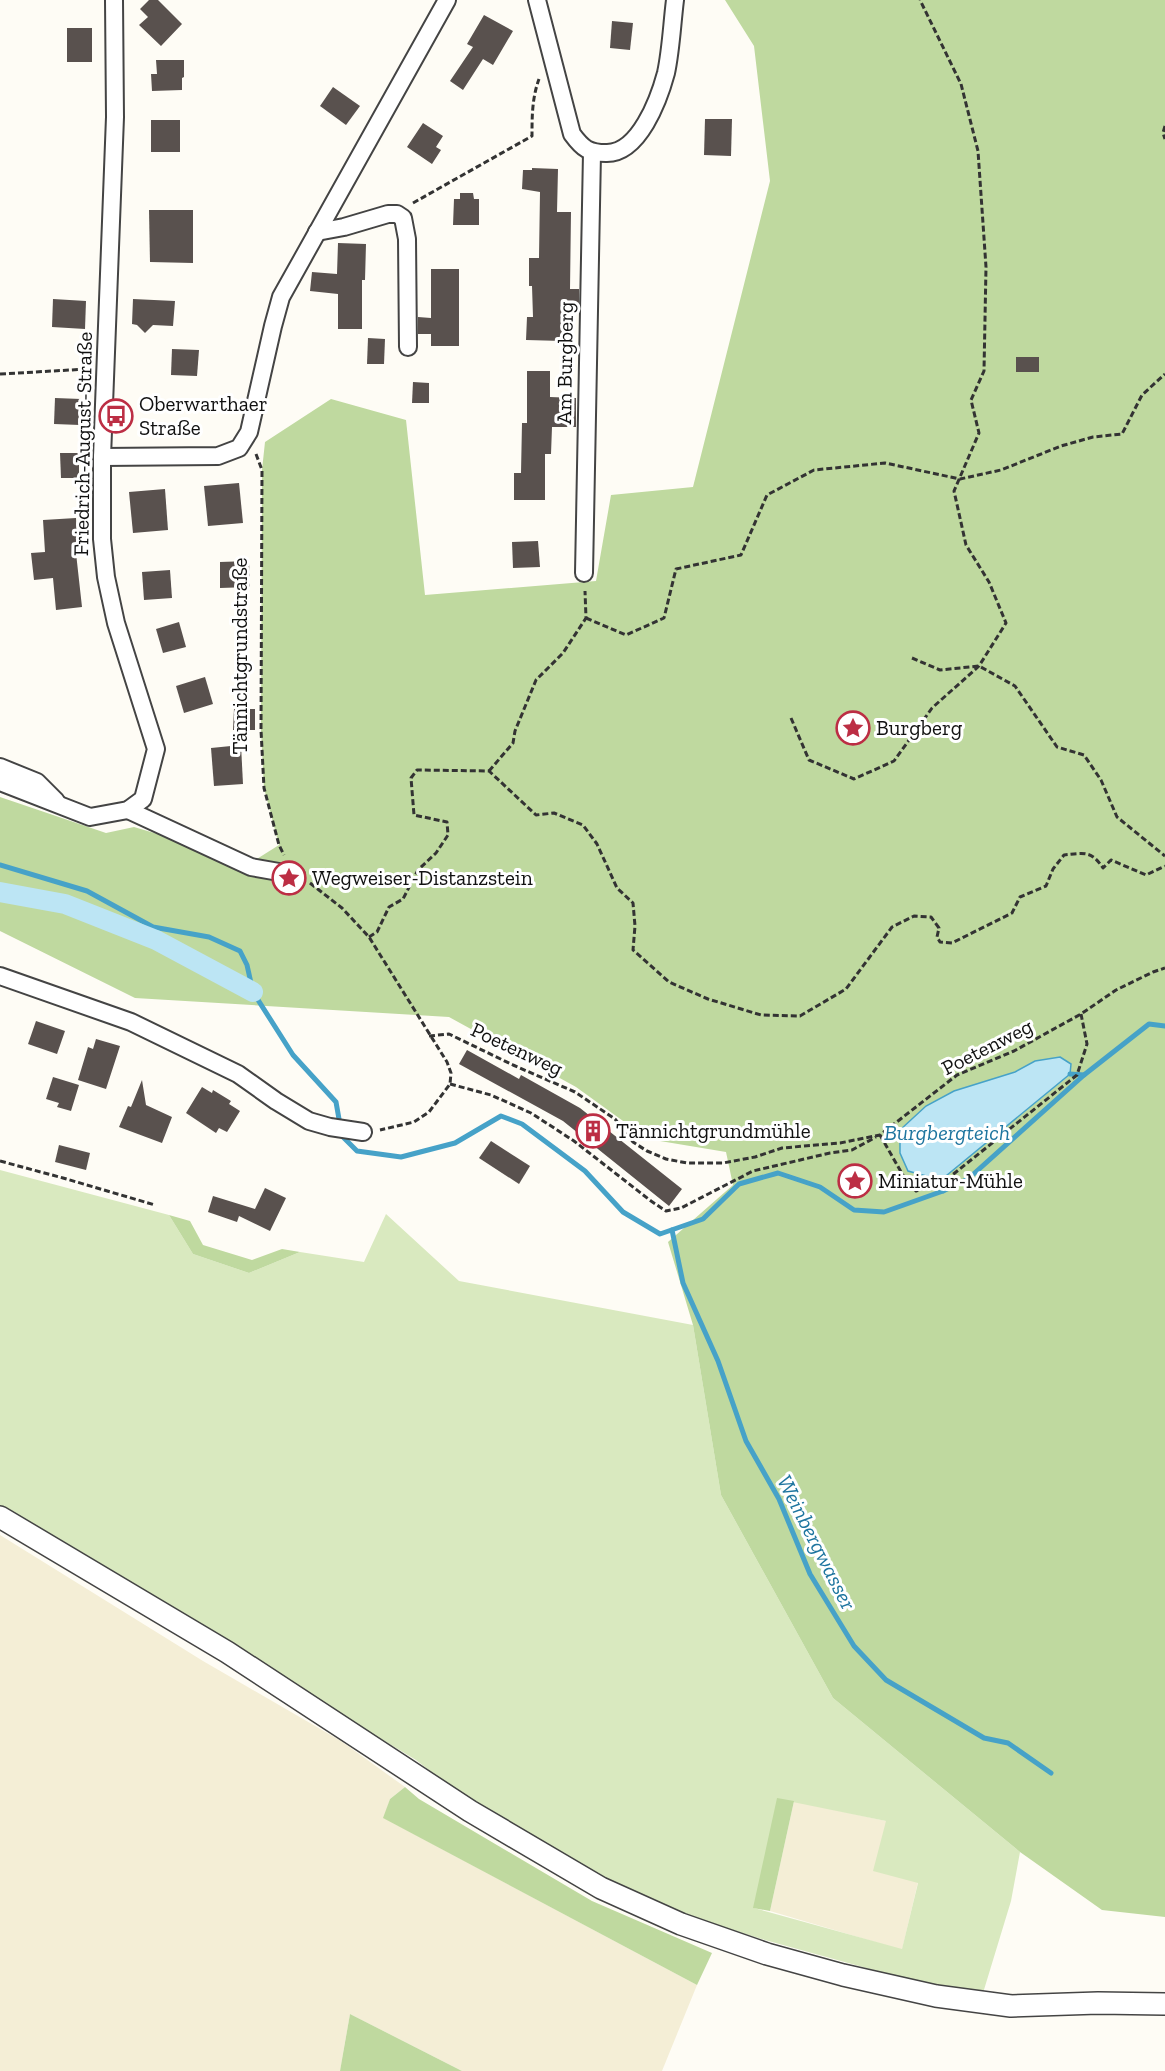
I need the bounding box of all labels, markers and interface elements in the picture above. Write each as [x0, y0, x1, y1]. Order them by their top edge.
street label: Am Burgberg [551, 301, 578, 425]
street label: Friedrich-August-Straße [68, 331, 97, 556]
place label: Oberwarthaer Straße [139, 391, 268, 440]
bus stop icon: Oberwarthaer Straße [98, 398, 134, 434]
street label: Tännichtgrundstraße [227, 557, 252, 754]
place icon: Burgberg [835, 710, 871, 746]
place label: Burgberg [876, 715, 963, 740]
place icon: Wegweiser-Distanzstein [271, 860, 307, 896]
place label: Wegweiser-Distanzstein [312, 865, 533, 890]
street label: Poetenweg [937, 1013, 1037, 1080]
street label: Poetenweg [467, 1016, 568, 1081]
building icon: Tännichtgrundmühle [575, 1113, 611, 1149]
place label: Tännichtgrundmühle [616, 1118, 811, 1143]
water label: Burgbergteich [884, 1119, 1010, 1146]
place icon: Miniatur-Mühle [837, 1163, 873, 1199]
place label: Miniatur-Mühle [878, 1168, 1023, 1193]
water label: Weinbergwasser [771, 1470, 862, 1614]

